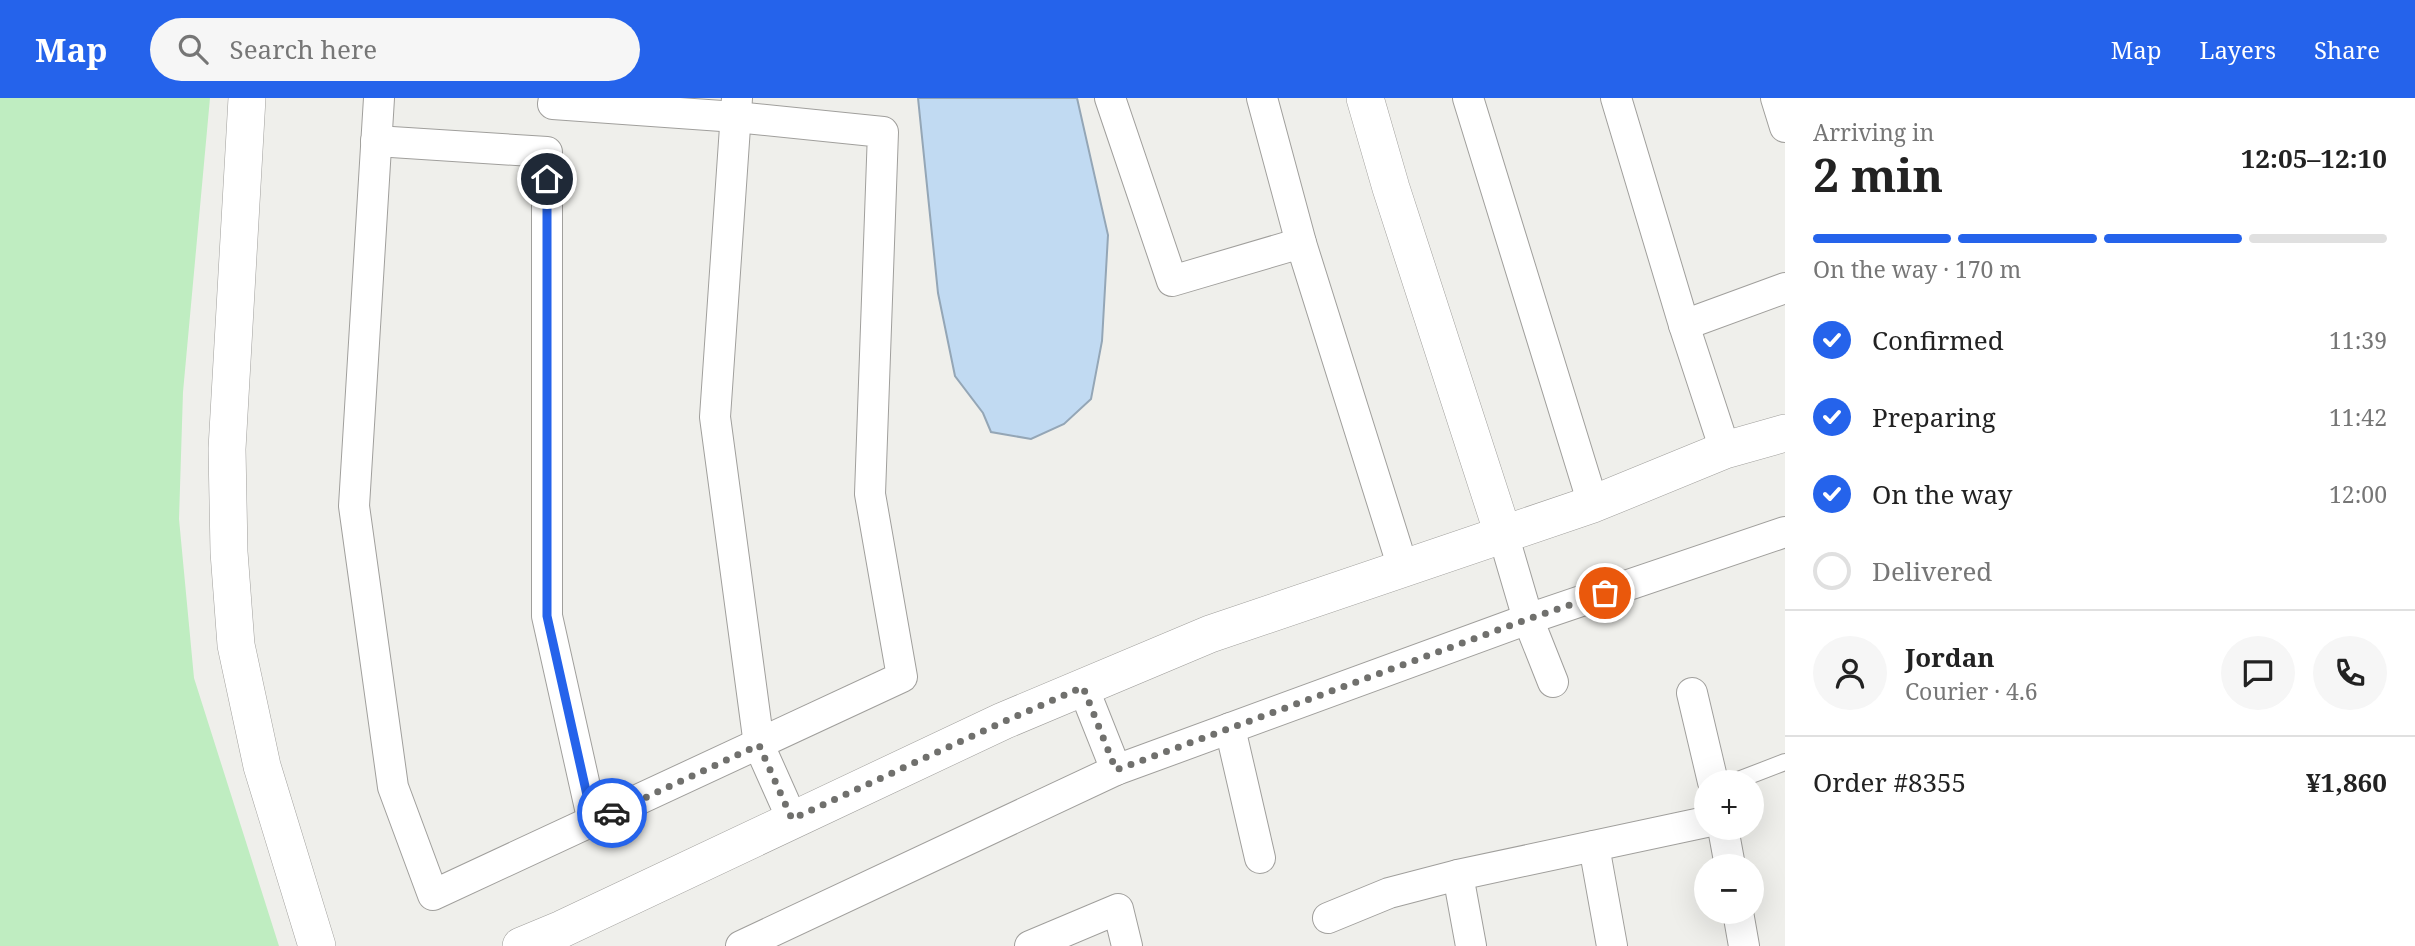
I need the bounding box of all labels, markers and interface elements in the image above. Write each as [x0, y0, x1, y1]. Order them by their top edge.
search box [150, 18, 640, 81]
text: Map [35, 27, 108, 72]
icon: search [174, 30, 212, 68]
text: Search here [230, 31, 377, 67]
text: Map [2111, 33, 2162, 66]
text: Layers [2200, 33, 2276, 66]
text: Share [2314, 33, 2380, 66]
text: Arriving in [1813, 116, 1934, 148]
text: 12:05–12:10 [2241, 140, 2387, 176]
text: 2 min [1813, 143, 1943, 205]
pin [517, 149, 577, 209]
icon: home [528, 160, 566, 198]
text: On the way · 170 m [1813, 253, 2021, 285]
icon: check [1813, 321, 1851, 359]
text: Confirmed [1872, 322, 2004, 358]
text: 11:39 [2329, 324, 2387, 356]
icon: check [1813, 398, 1851, 436]
text: Preparing [1872, 399, 1996, 435]
text: 11:42 [2329, 401, 2387, 433]
icon: check [1813, 475, 1851, 513]
text: On the way [1872, 476, 2012, 512]
text: 12:00 [2329, 478, 2387, 510]
text: Delivered [1872, 553, 1992, 589]
pin [1575, 563, 1635, 623]
icon: bag [1586, 574, 1624, 612]
button: person [1813, 636, 1887, 710]
button: chat [2221, 636, 2295, 710]
button: phone [2313, 636, 2387, 710]
text: Jordan [1905, 639, 1995, 675]
text: Courier · 4.6 [1905, 675, 2038, 707]
text: Order #8355 [1813, 764, 1966, 800]
text: ¥1,860 [2306, 764, 2387, 800]
map controls [1694, 770, 1764, 924]
button: + [1694, 770, 1764, 840]
courier [577, 778, 647, 848]
icon: car [593, 794, 631, 832]
button: − [1694, 854, 1764, 924]

